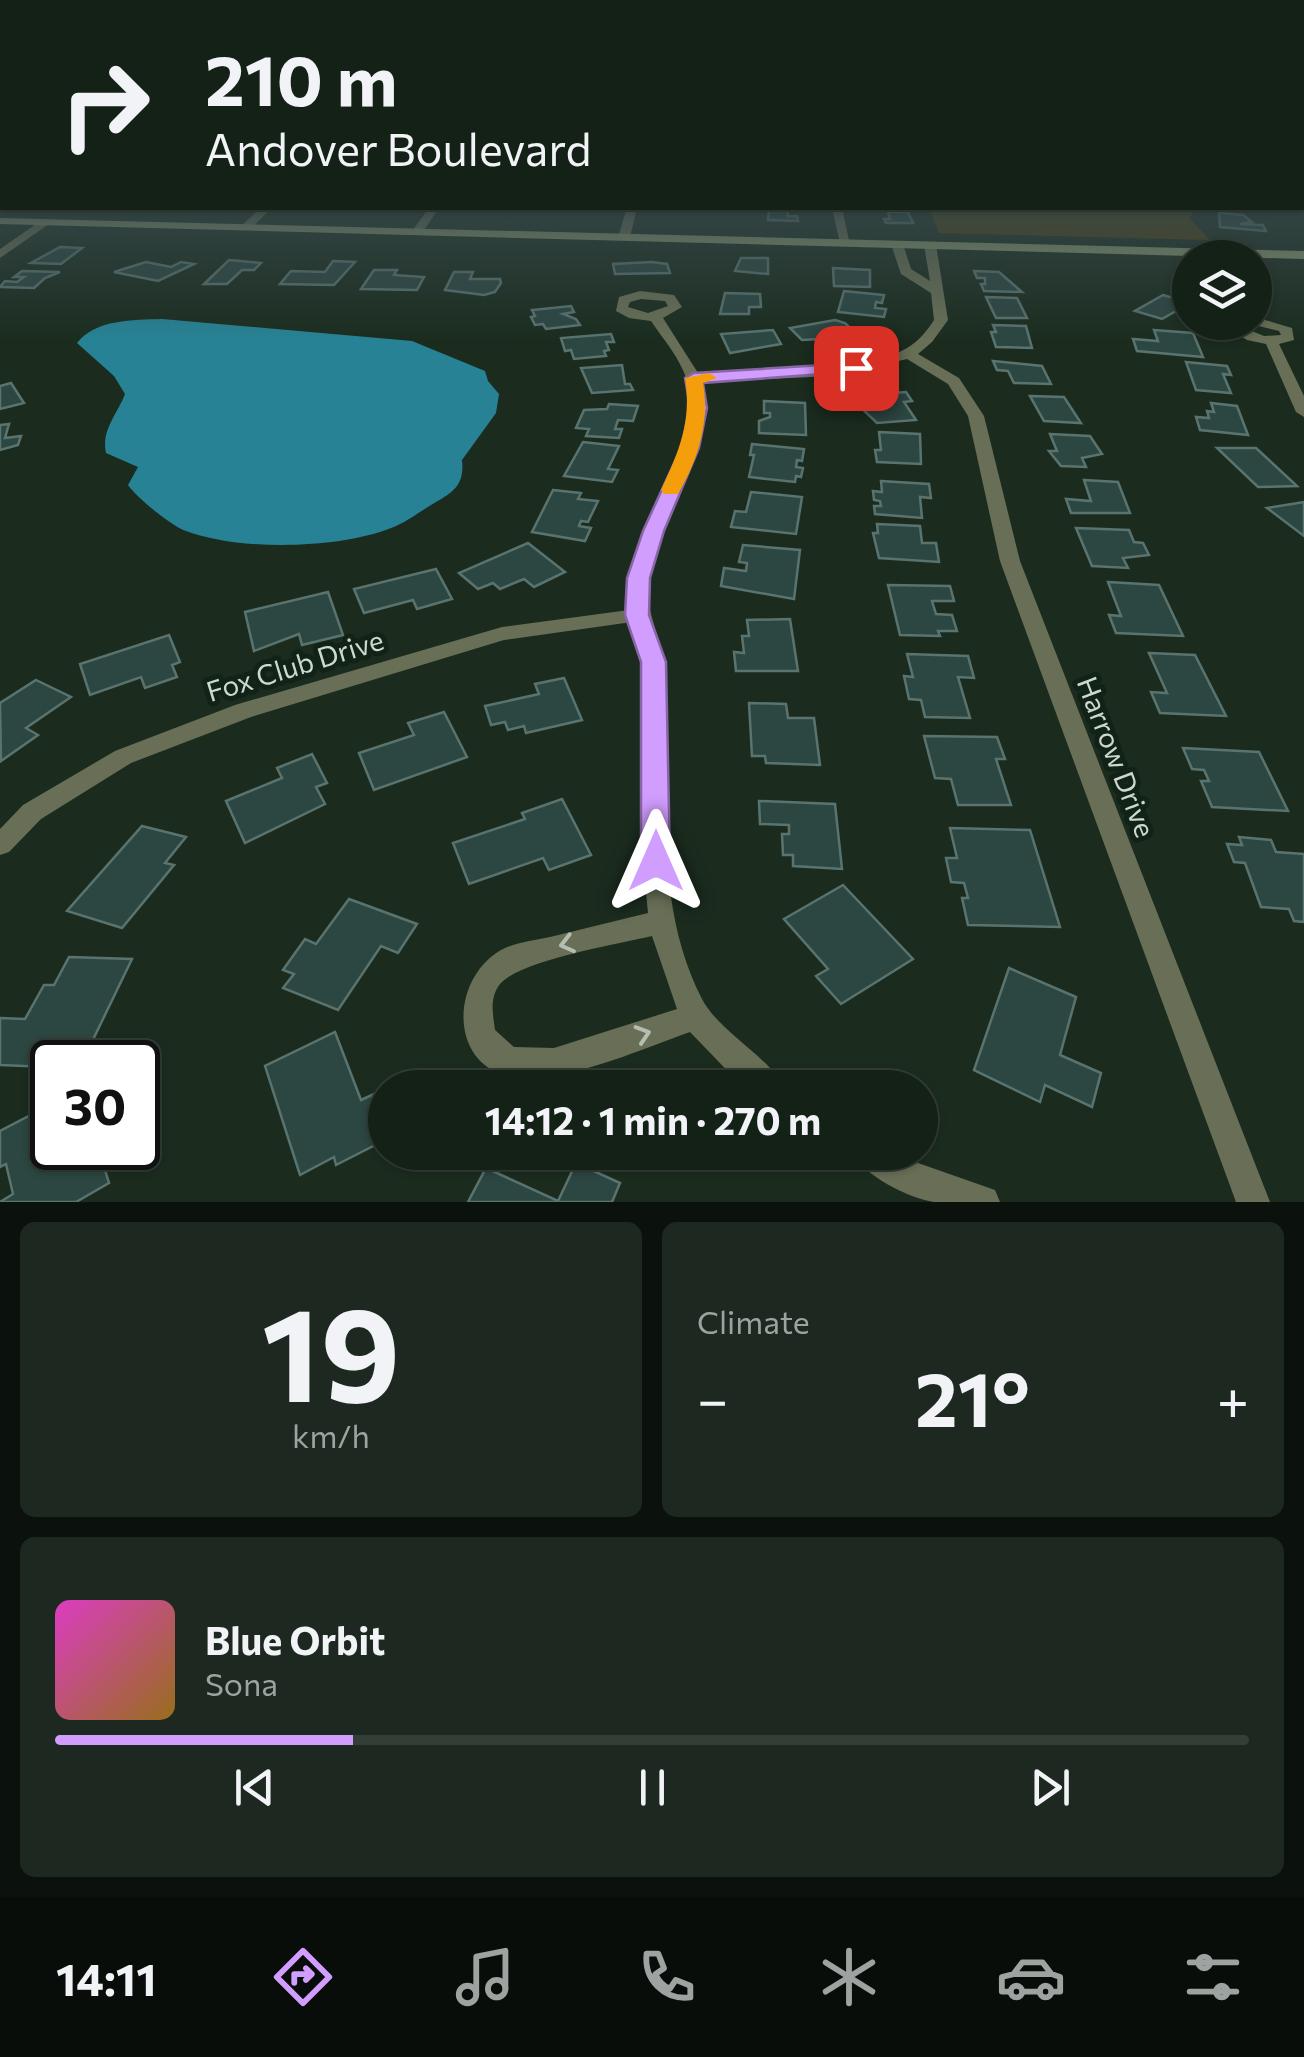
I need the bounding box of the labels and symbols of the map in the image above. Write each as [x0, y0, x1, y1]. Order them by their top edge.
pin [814, 326, 899, 411]
street label: Fox Club Drive [202, 622, 387, 708]
street label: Harrow Drive [1071, 672, 1163, 842]
position arrow [604, 809, 708, 913]
one-way arrow [559, 933, 576, 954]
one-way arrow [634, 1026, 651, 1046]
speed limit sign: 30 [30, 1040, 160, 1170]

